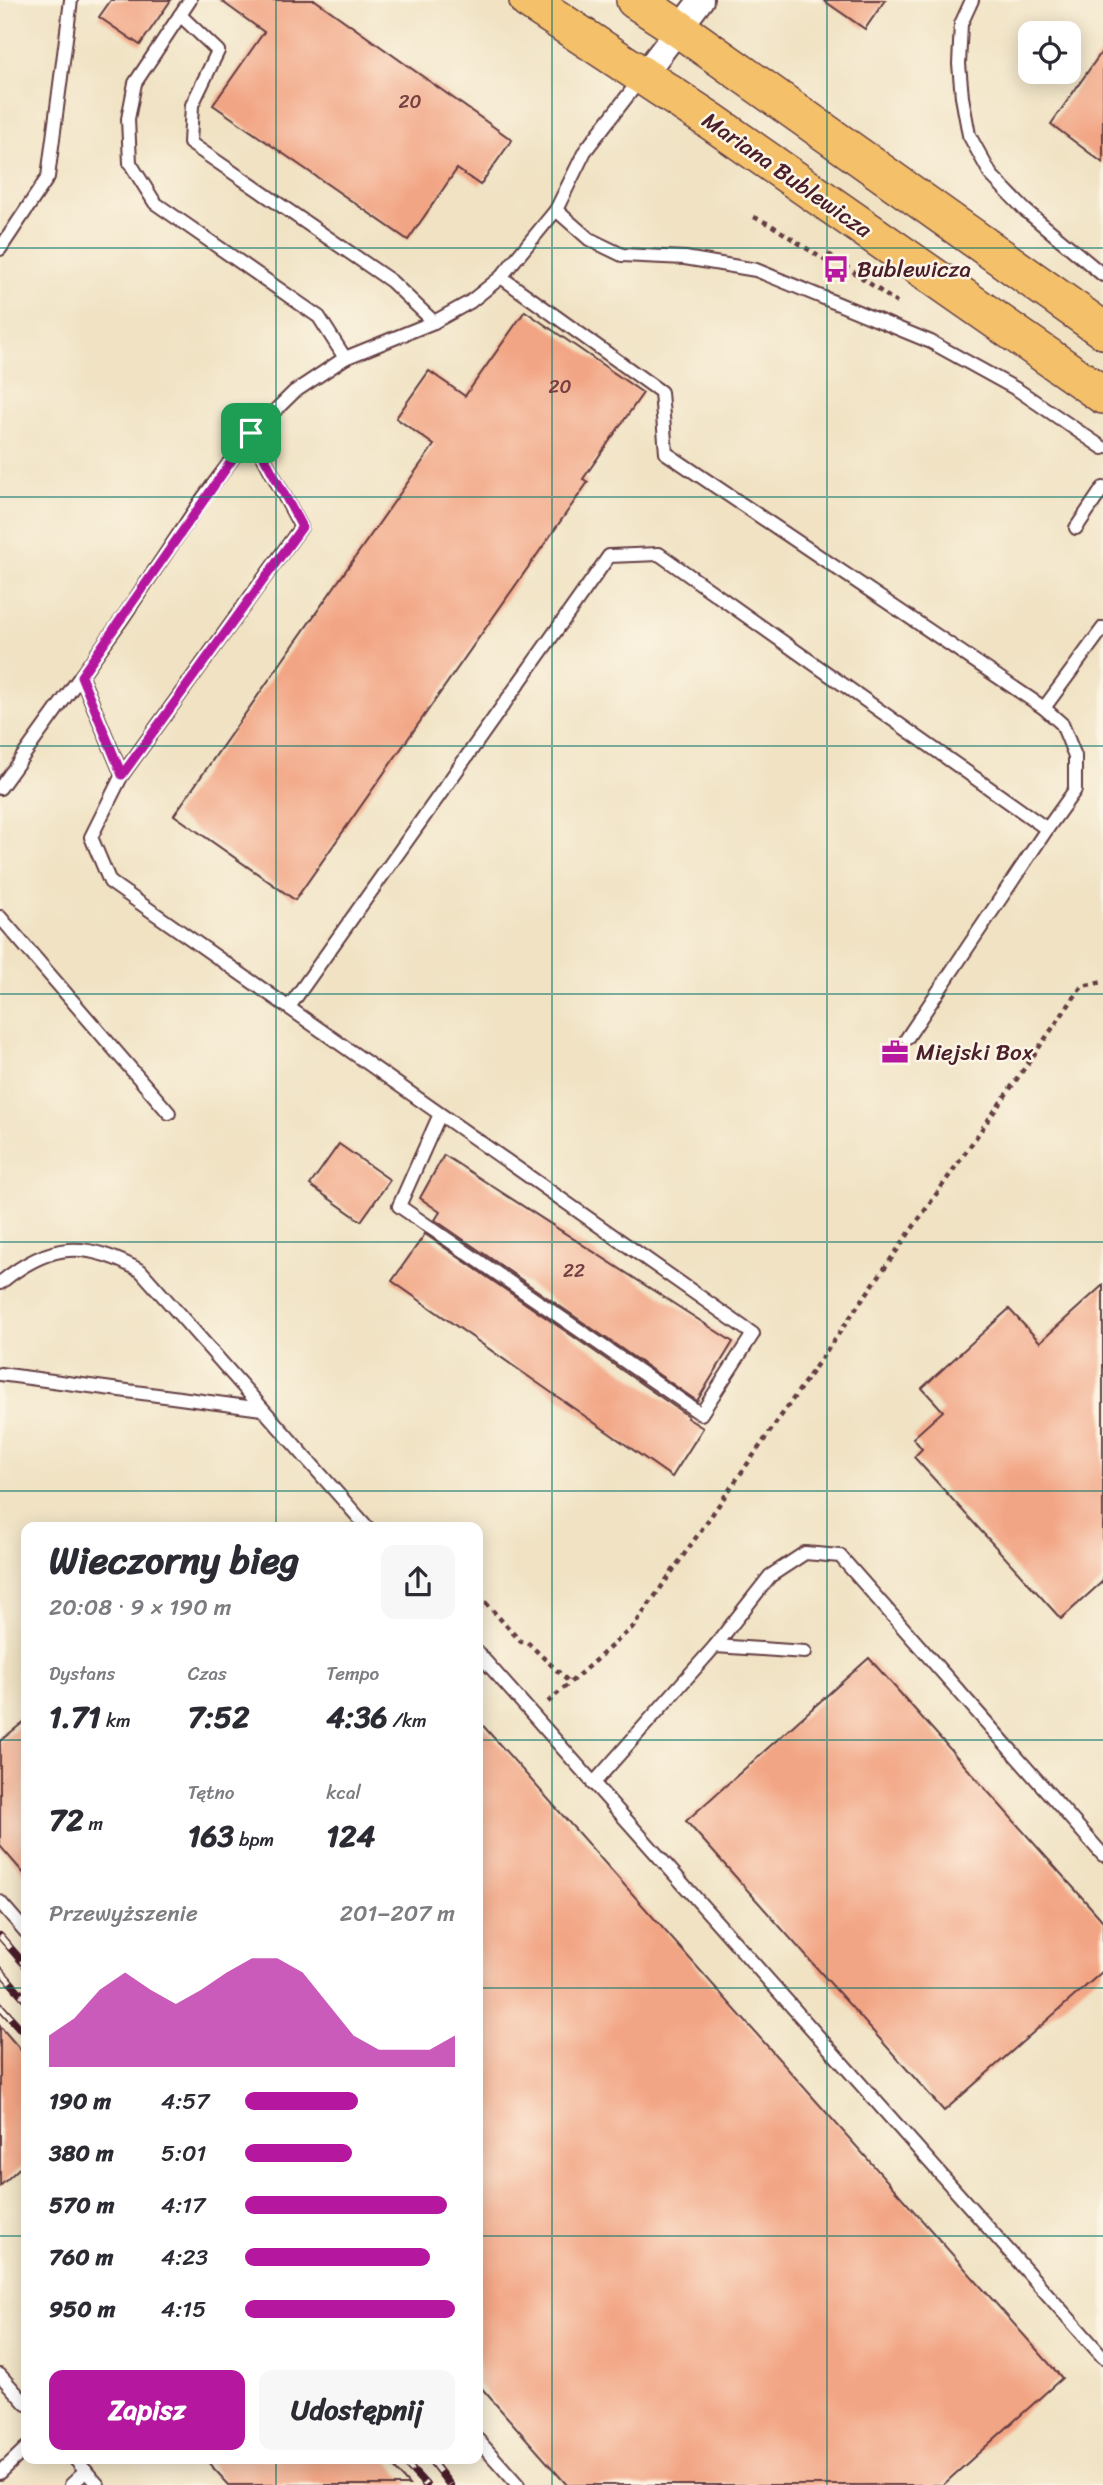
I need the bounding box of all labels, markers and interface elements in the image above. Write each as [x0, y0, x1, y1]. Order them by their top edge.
map controls [1018, 21, 1081, 84]
button: locate [1018, 21, 1081, 84]
house number: 20 [399, 85, 421, 118]
street label: Mariana Bublewicza [693, 101, 881, 250]
place label: Bublewicza [857, 249, 971, 290]
bus stop icon: Bublewicza [821, 254, 851, 284]
house number: 20 [549, 370, 571, 403]
pin [221, 403, 281, 463]
icon: arrive [232, 414, 270, 452]
place label: Miejski Box [916, 1032, 1034, 1073]
office icon: Miejski Box [880, 1037, 910, 1067]
house number: 22 [563, 1254, 585, 1287]
text: Wieczorny bieg [49, 1527, 299, 1594]
button: share [381, 1545, 455, 1619]
text: 20:08 · 9 × 190 m [49, 1587, 231, 1628]
text: Dystans [49, 1657, 115, 1690]
text: Czas [188, 1657, 227, 1690]
text: Tempo [326, 1657, 379, 1690]
text: 1.71 [49, 1690, 101, 1744]
text: 7:52 [188, 1690, 250, 1744]
text: 4:36 [326, 1690, 388, 1744]
text: km [101, 1704, 131, 1737]
text: /km [388, 1704, 427, 1737]
text: Tętno [188, 1776, 234, 1809]
text: kcal [326, 1776, 361, 1809]
text: 72 [49, 1793, 83, 1847]
text: m [83, 1807, 103, 1840]
text: 163 [188, 1809, 234, 1863]
text: 124 [326, 1809, 375, 1863]
text: bpm [234, 1823, 274, 1856]
text: Przewyższenie [49, 1893, 198, 1934]
text: 201–207 m [340, 1893, 455, 1934]
text: 190 m [49, 2081, 111, 2122]
text: 4:57 [161, 2081, 210, 2122]
text: 380 m [49, 2133, 114, 2174]
text: 5:01 [161, 2133, 206, 2174]
text: 570 m [49, 2185, 114, 2226]
text: 4:17 [161, 2185, 205, 2226]
text: 760 m [49, 2237, 113, 2278]
text: 4:23 [161, 2237, 208, 2278]
text: 950 m [49, 2289, 115, 2330]
text: 4:15 [161, 2289, 206, 2330]
button: Zapisz [49, 2370, 245, 2450]
button: Udostępnij [259, 2370, 455, 2450]

